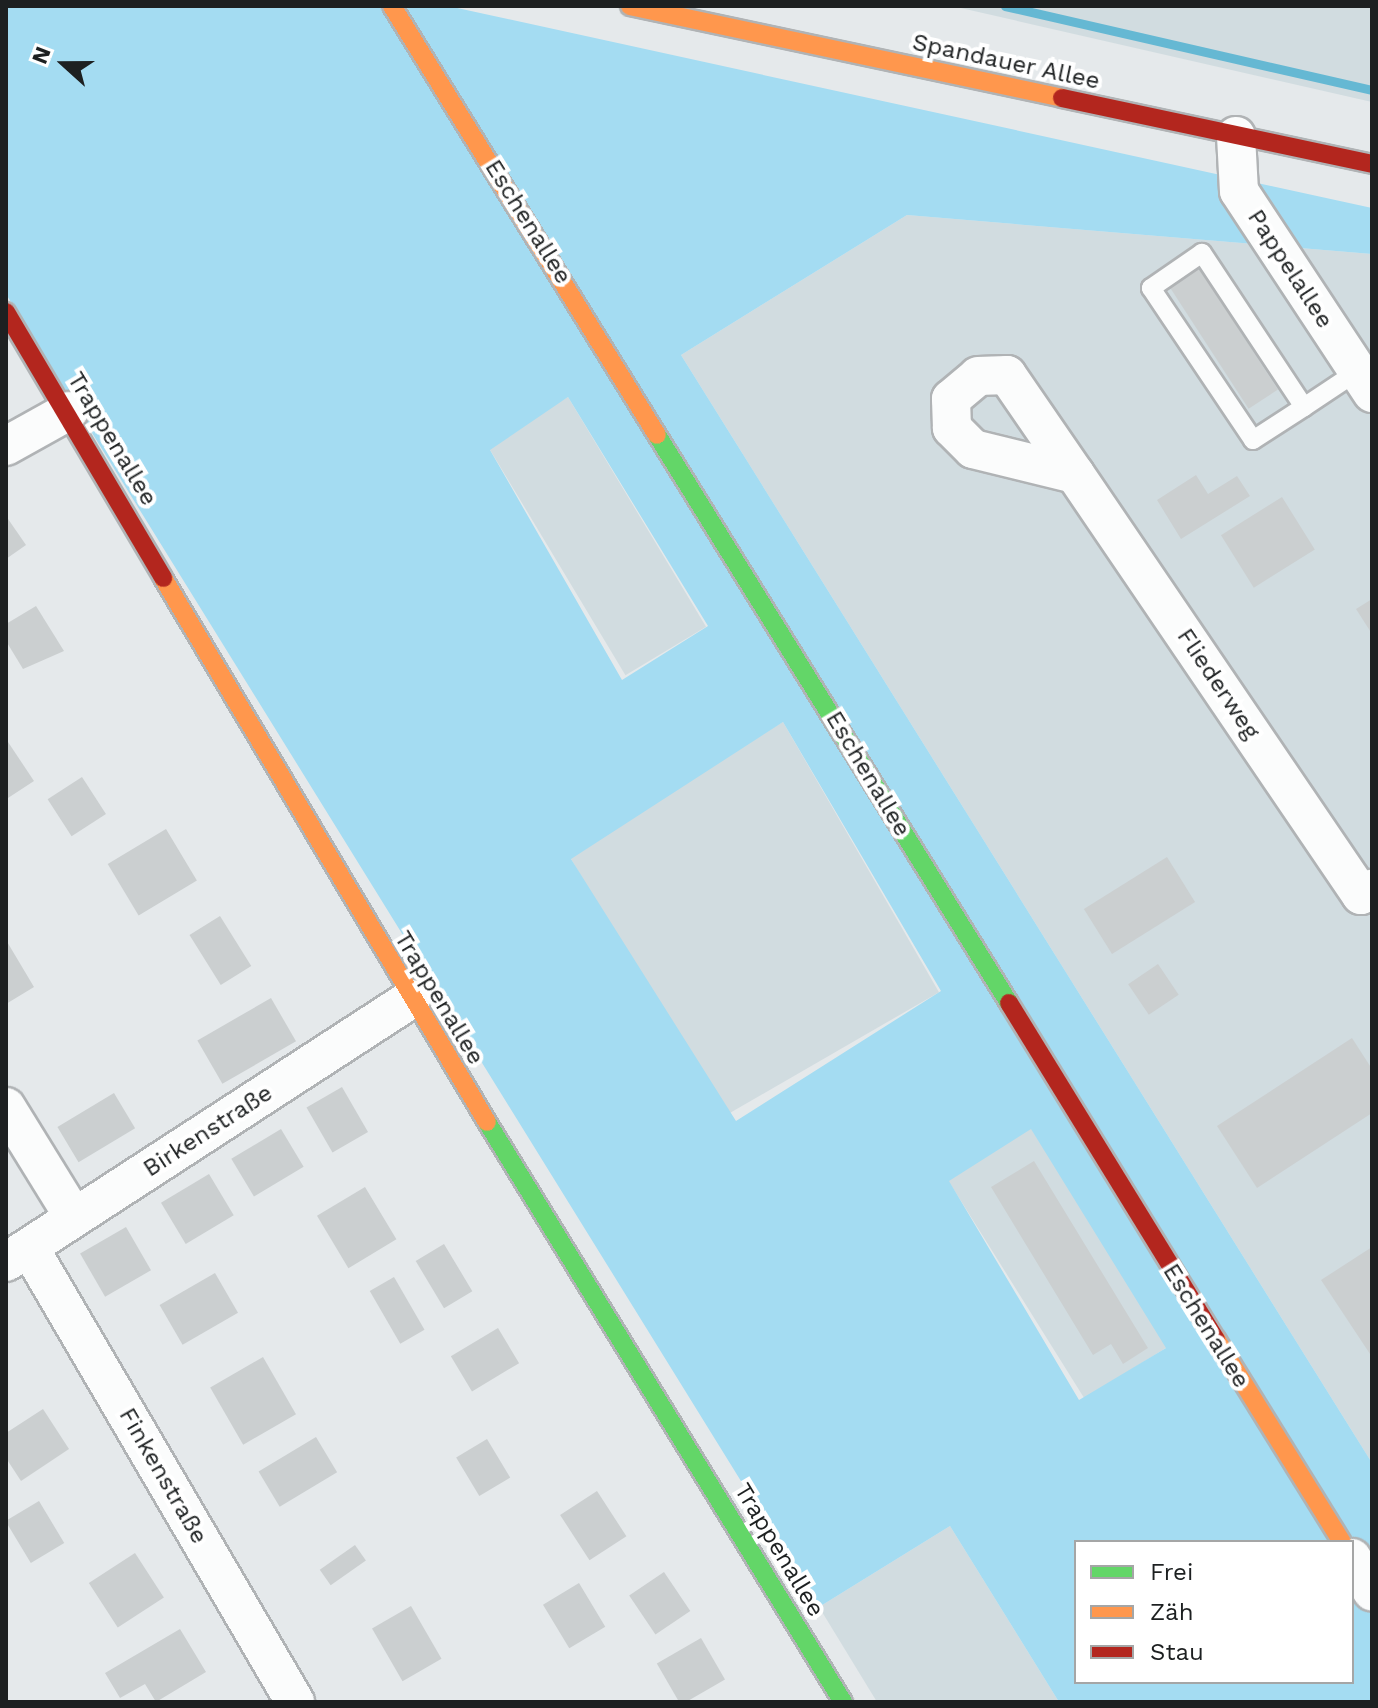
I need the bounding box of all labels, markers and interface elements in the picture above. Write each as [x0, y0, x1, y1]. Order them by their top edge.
north arrow [24, 24, 104, 104]
street label: Spandauer Allee [909, 28, 1103, 96]
text: N [27, 43, 56, 67]
street label: Eschenallee [478, 155, 578, 289]
street label: Pappelallee [1241, 204, 1339, 334]
street label: Trappenallee [61, 367, 163, 511]
street label: Fliederweg [1170, 623, 1266, 745]
street label: Eschenallee [819, 706, 917, 842]
street label: Trappenallee [388, 926, 490, 1070]
street label: Birkenstraße [138, 1079, 278, 1183]
street label: Eschenallee [1156, 1259, 1256, 1393]
street label: Finkenstraße [112, 1403, 214, 1549]
street label: Trappenallee [728, 1478, 830, 1622]
legend [1074, 1540, 1354, 1684]
text: Frei [1150, 1558, 1193, 1586]
text: Zäh [1150, 1598, 1194, 1626]
text: Stau [1150, 1638, 1204, 1666]

